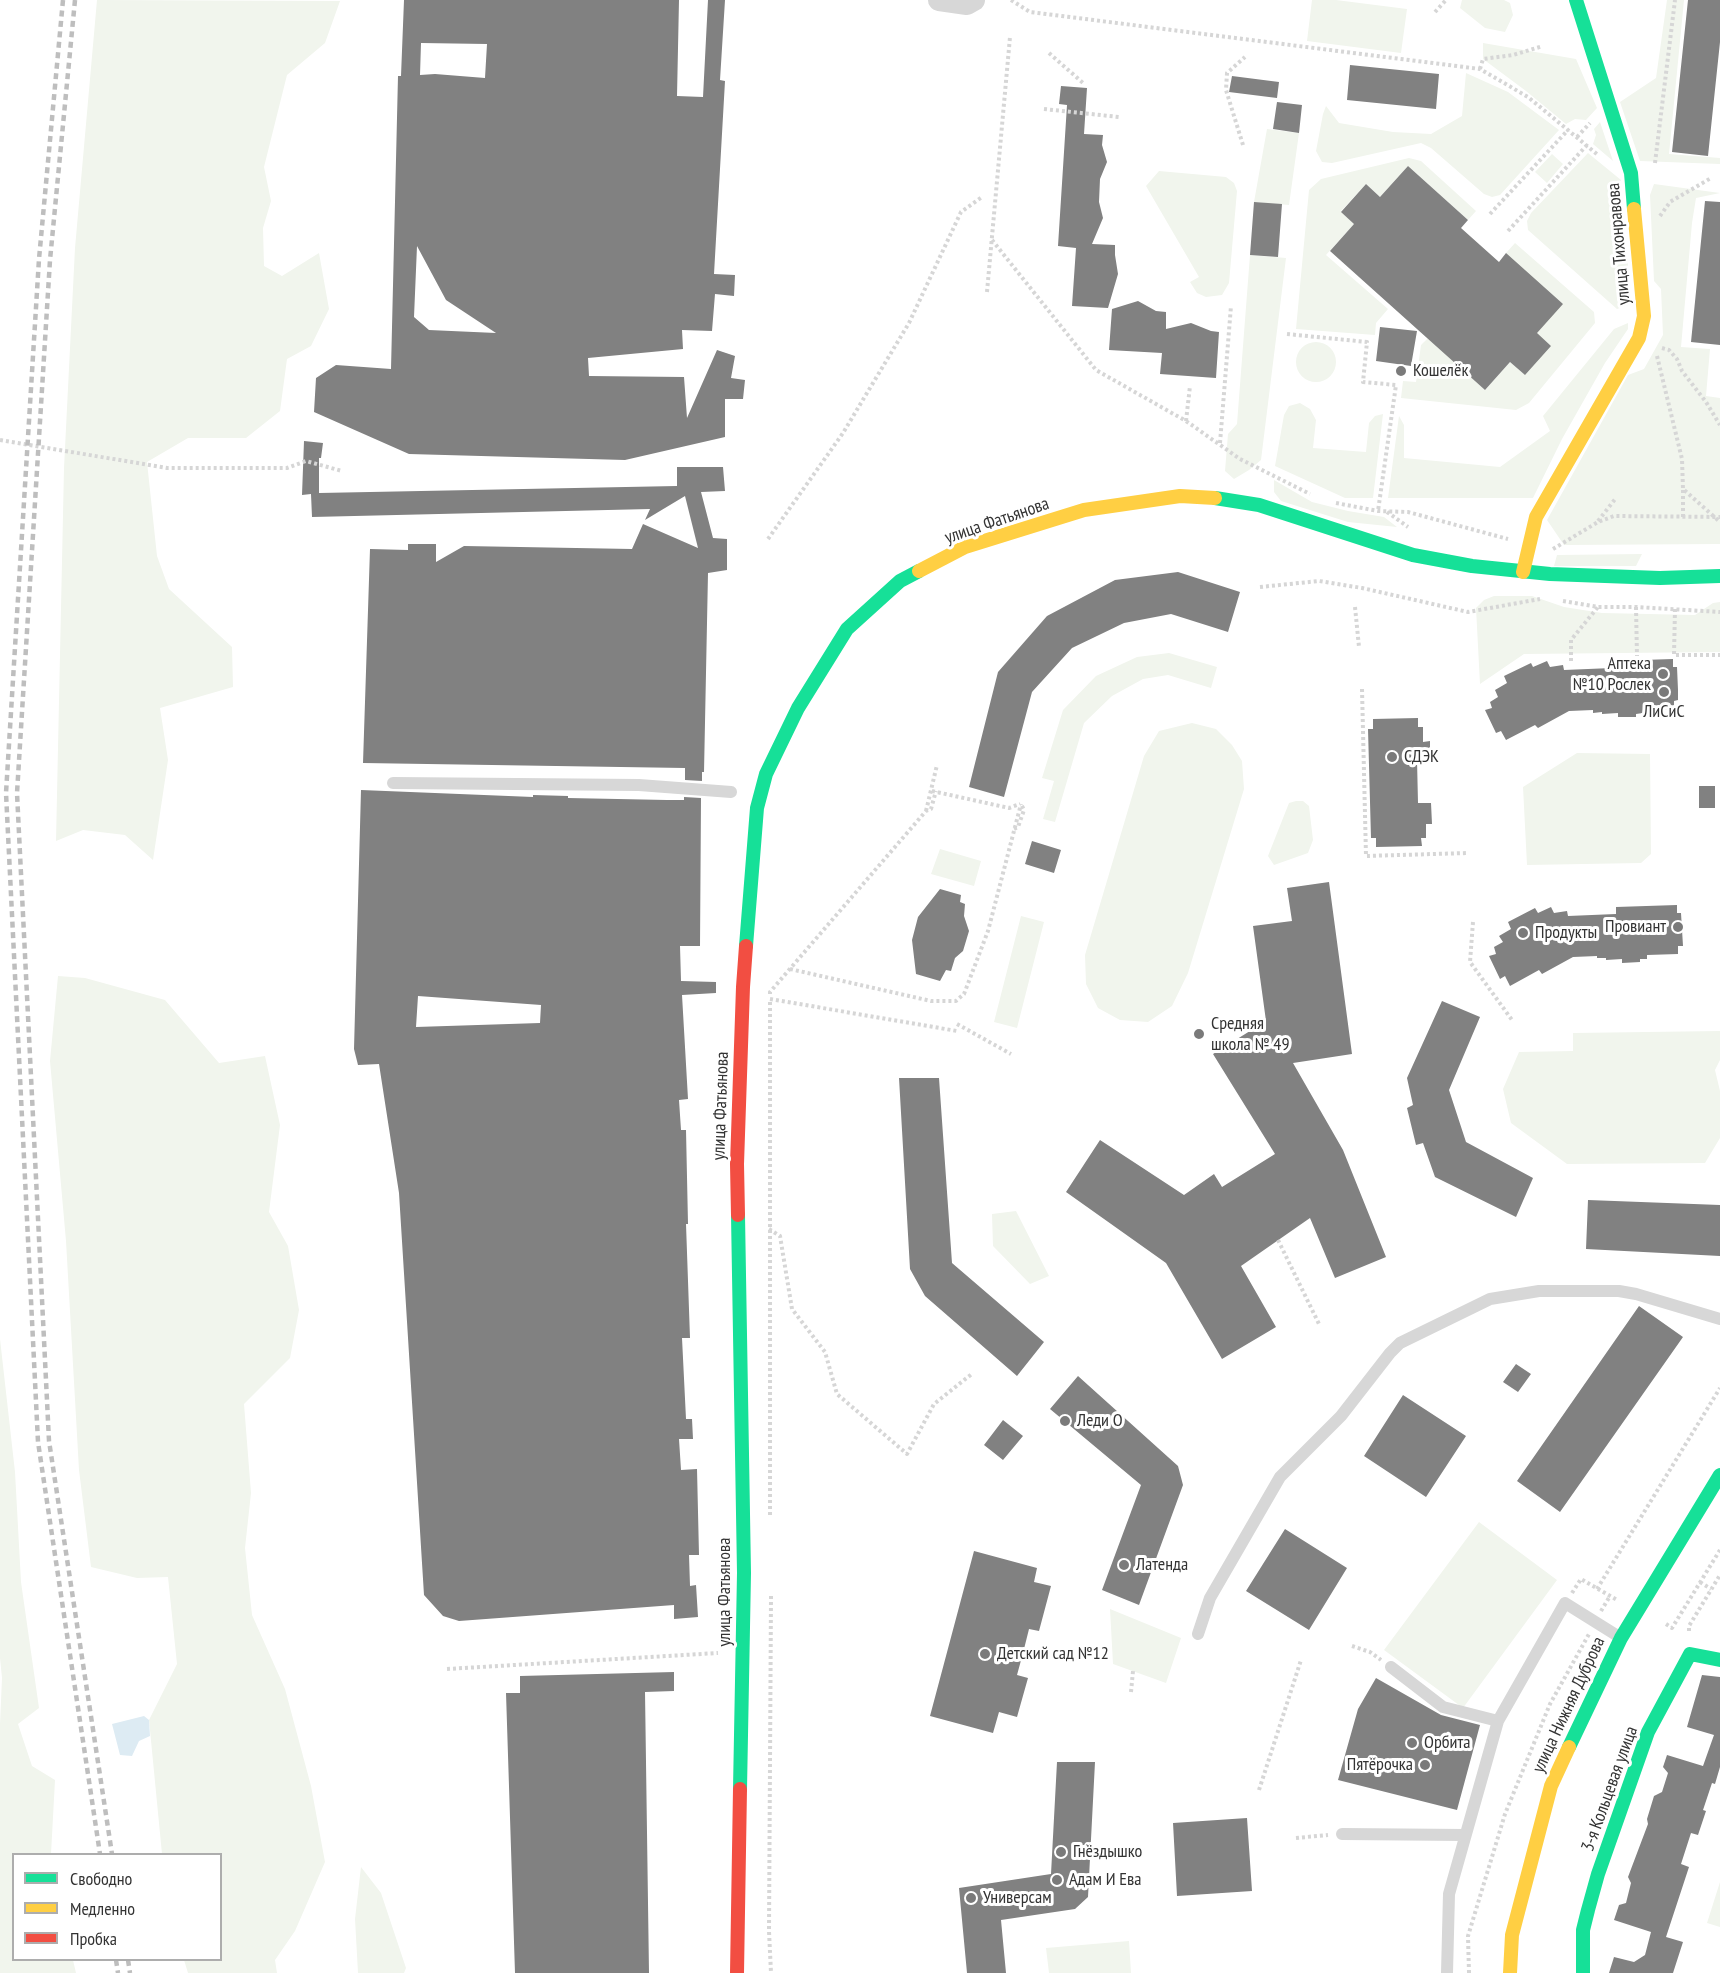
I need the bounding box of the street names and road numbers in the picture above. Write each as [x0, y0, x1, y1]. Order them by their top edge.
street label: улица Тихонравова [1603, 182, 1635, 306]
street label: улица Фатьянова [942, 493, 1052, 549]
street label: улица Фатьянова [708, 1051, 734, 1161]
street label: улица Фатьянова [714, 1538, 736, 1646]
street label: улица Нижняя Дуброва [1528, 1634, 1610, 1776]
street label: 3-я Кольцевая улица [1577, 1723, 1643, 1855]

